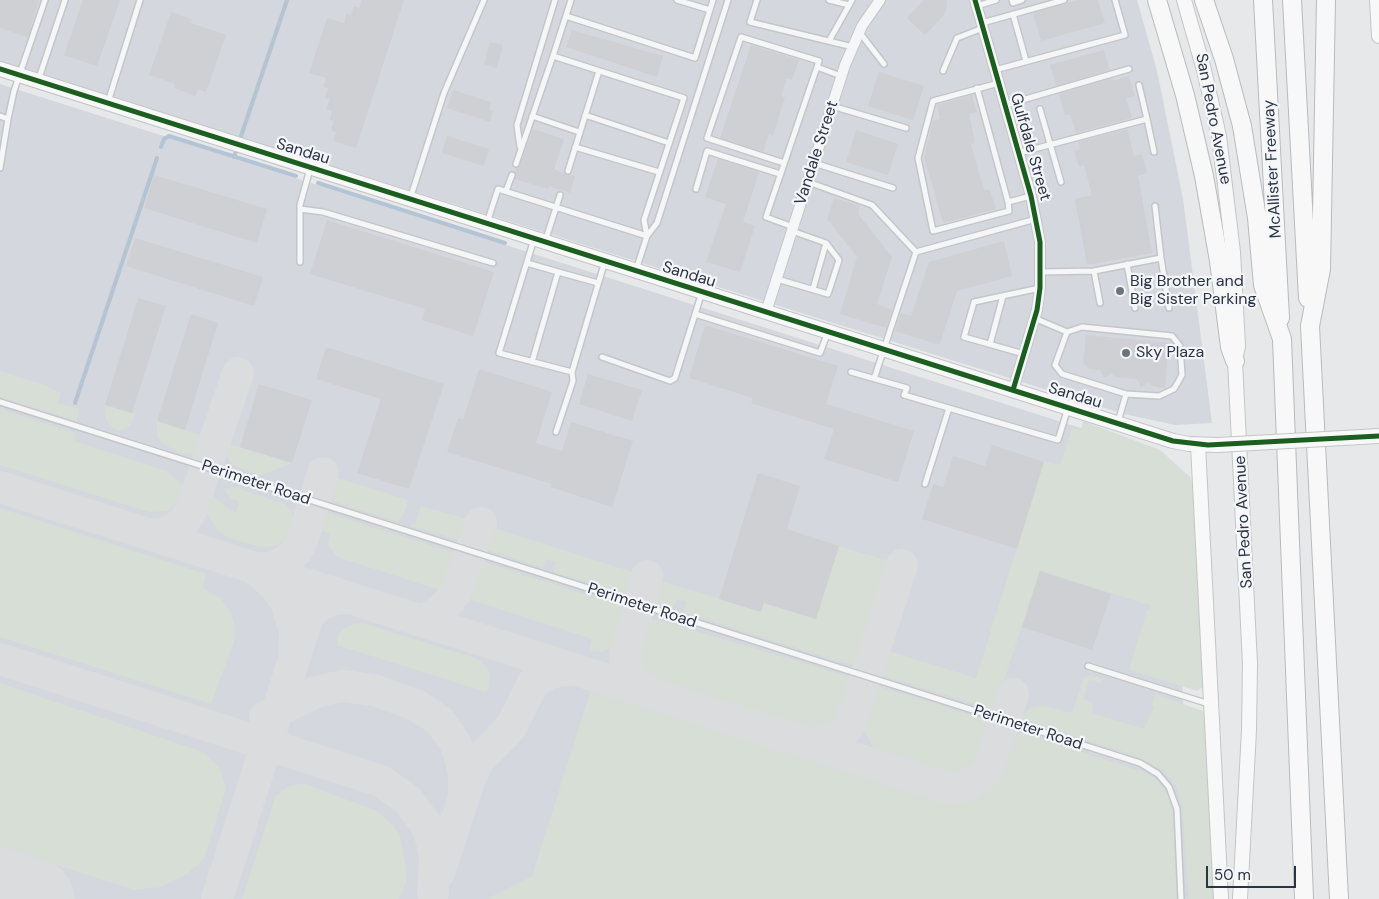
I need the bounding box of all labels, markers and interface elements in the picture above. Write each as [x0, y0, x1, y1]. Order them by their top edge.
street label: San Pedro Avenue [1191, 52, 1235, 186]
street label: Gulfdale Street [1005, 91, 1055, 203]
street label: Vandale Street [791, 98, 843, 208]
street label: McAllister Freeway [1260, 99, 1286, 239]
street label: Sandau [274, 135, 332, 169]
street label: Sandau [660, 258, 718, 292]
place label: Big Brother and Big Sister Parking [1130, 272, 1256, 310]
marker: Big Brother and Big Sister Parking [1114, 285, 1126, 297]
place label: Sky Plaza [1136, 343, 1204, 363]
marker: Sky Plaza [1120, 347, 1132, 359]
street label: Sandau [1046, 379, 1104, 413]
street label: San Pedro Avenue [1231, 455, 1257, 589]
street label: Perimeter Road [199, 456, 313, 510]
street label: Perimeter Road [585, 579, 699, 633]
street label: Perimeter Road [971, 701, 1085, 755]
scale bar [1209, 856, 1299, 888]
text: 50 m [1214, 865, 1251, 885]

